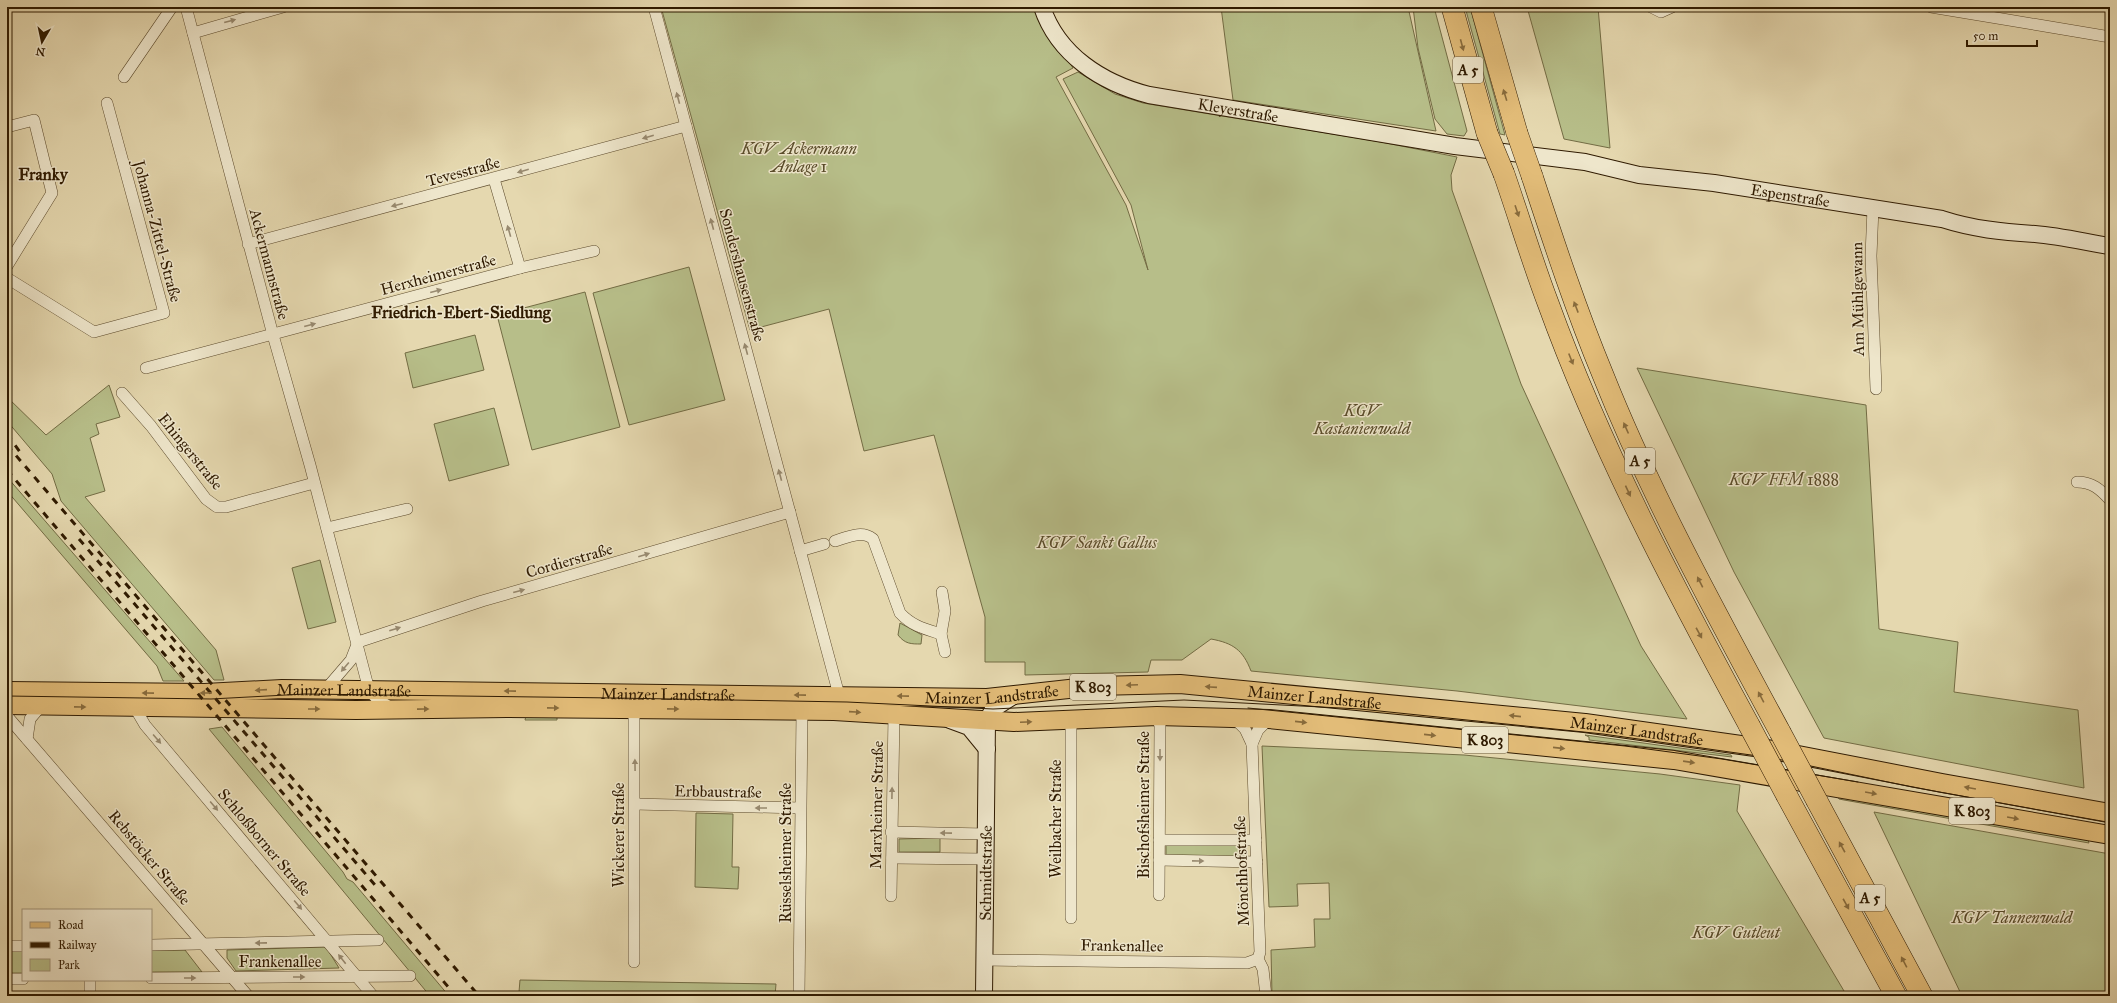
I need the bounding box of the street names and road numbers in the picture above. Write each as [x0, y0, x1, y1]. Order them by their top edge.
road number: A 5 [1453, 57, 1483, 83]
street label: Kleyerstraße [1196, 94, 1280, 126]
street label: Tevesstraße [424, 152, 502, 190]
street label: Johanna-Zittel-Straße [128, 156, 186, 305]
street label: Espenstraße [1749, 180, 1832, 211]
street label: Ackermannstraße [245, 206, 294, 322]
street label: Sondershausenstraße [716, 206, 770, 344]
street label: Am Mühlgewann [1847, 241, 1869, 357]
street label: Herxheimerstraße [378, 250, 498, 299]
street label: Ehingerstraße [153, 409, 227, 494]
road number: A 5 [1625, 448, 1655, 474]
street label: Cordierstraße [524, 539, 615, 582]
road number: K 803 [1070, 674, 1116, 700]
street label: Mainzer Landstraße [277, 680, 412, 701]
street label: Mainzer Landstraße [925, 681, 1060, 708]
street label: Mainzer Landstraße [1247, 682, 1383, 713]
street label: Mainzer Landstraße [601, 684, 735, 705]
street label: Mainzer Landstraße [1569, 713, 1705, 750]
road number: K 803 [1462, 727, 1508, 753]
street label: Bischofsheimer Straße [1134, 731, 1153, 879]
street label: Marxheimer Straße [866, 740, 887, 869]
street label: Weilbacher Straße [1046, 759, 1065, 878]
street label: Erbbaustraße [674, 781, 762, 802]
street label: Wickerer Straße [609, 782, 628, 887]
street label: Rüsselsheimer Straße [776, 783, 795, 923]
street label: Schloßborner Straße [214, 785, 315, 900]
road number: K 803 [1949, 798, 1995, 824]
street label: Rebstöcker Straße [104, 806, 195, 909]
street label: Mönchhofstraße [1230, 815, 1253, 926]
street label: Schmidtstraße [976, 825, 996, 921]
road number: A 5 [1855, 885, 1885, 911]
street label: Frankenallee [1080, 935, 1164, 956]
street label: Frankenallee [239, 952, 322, 971]

